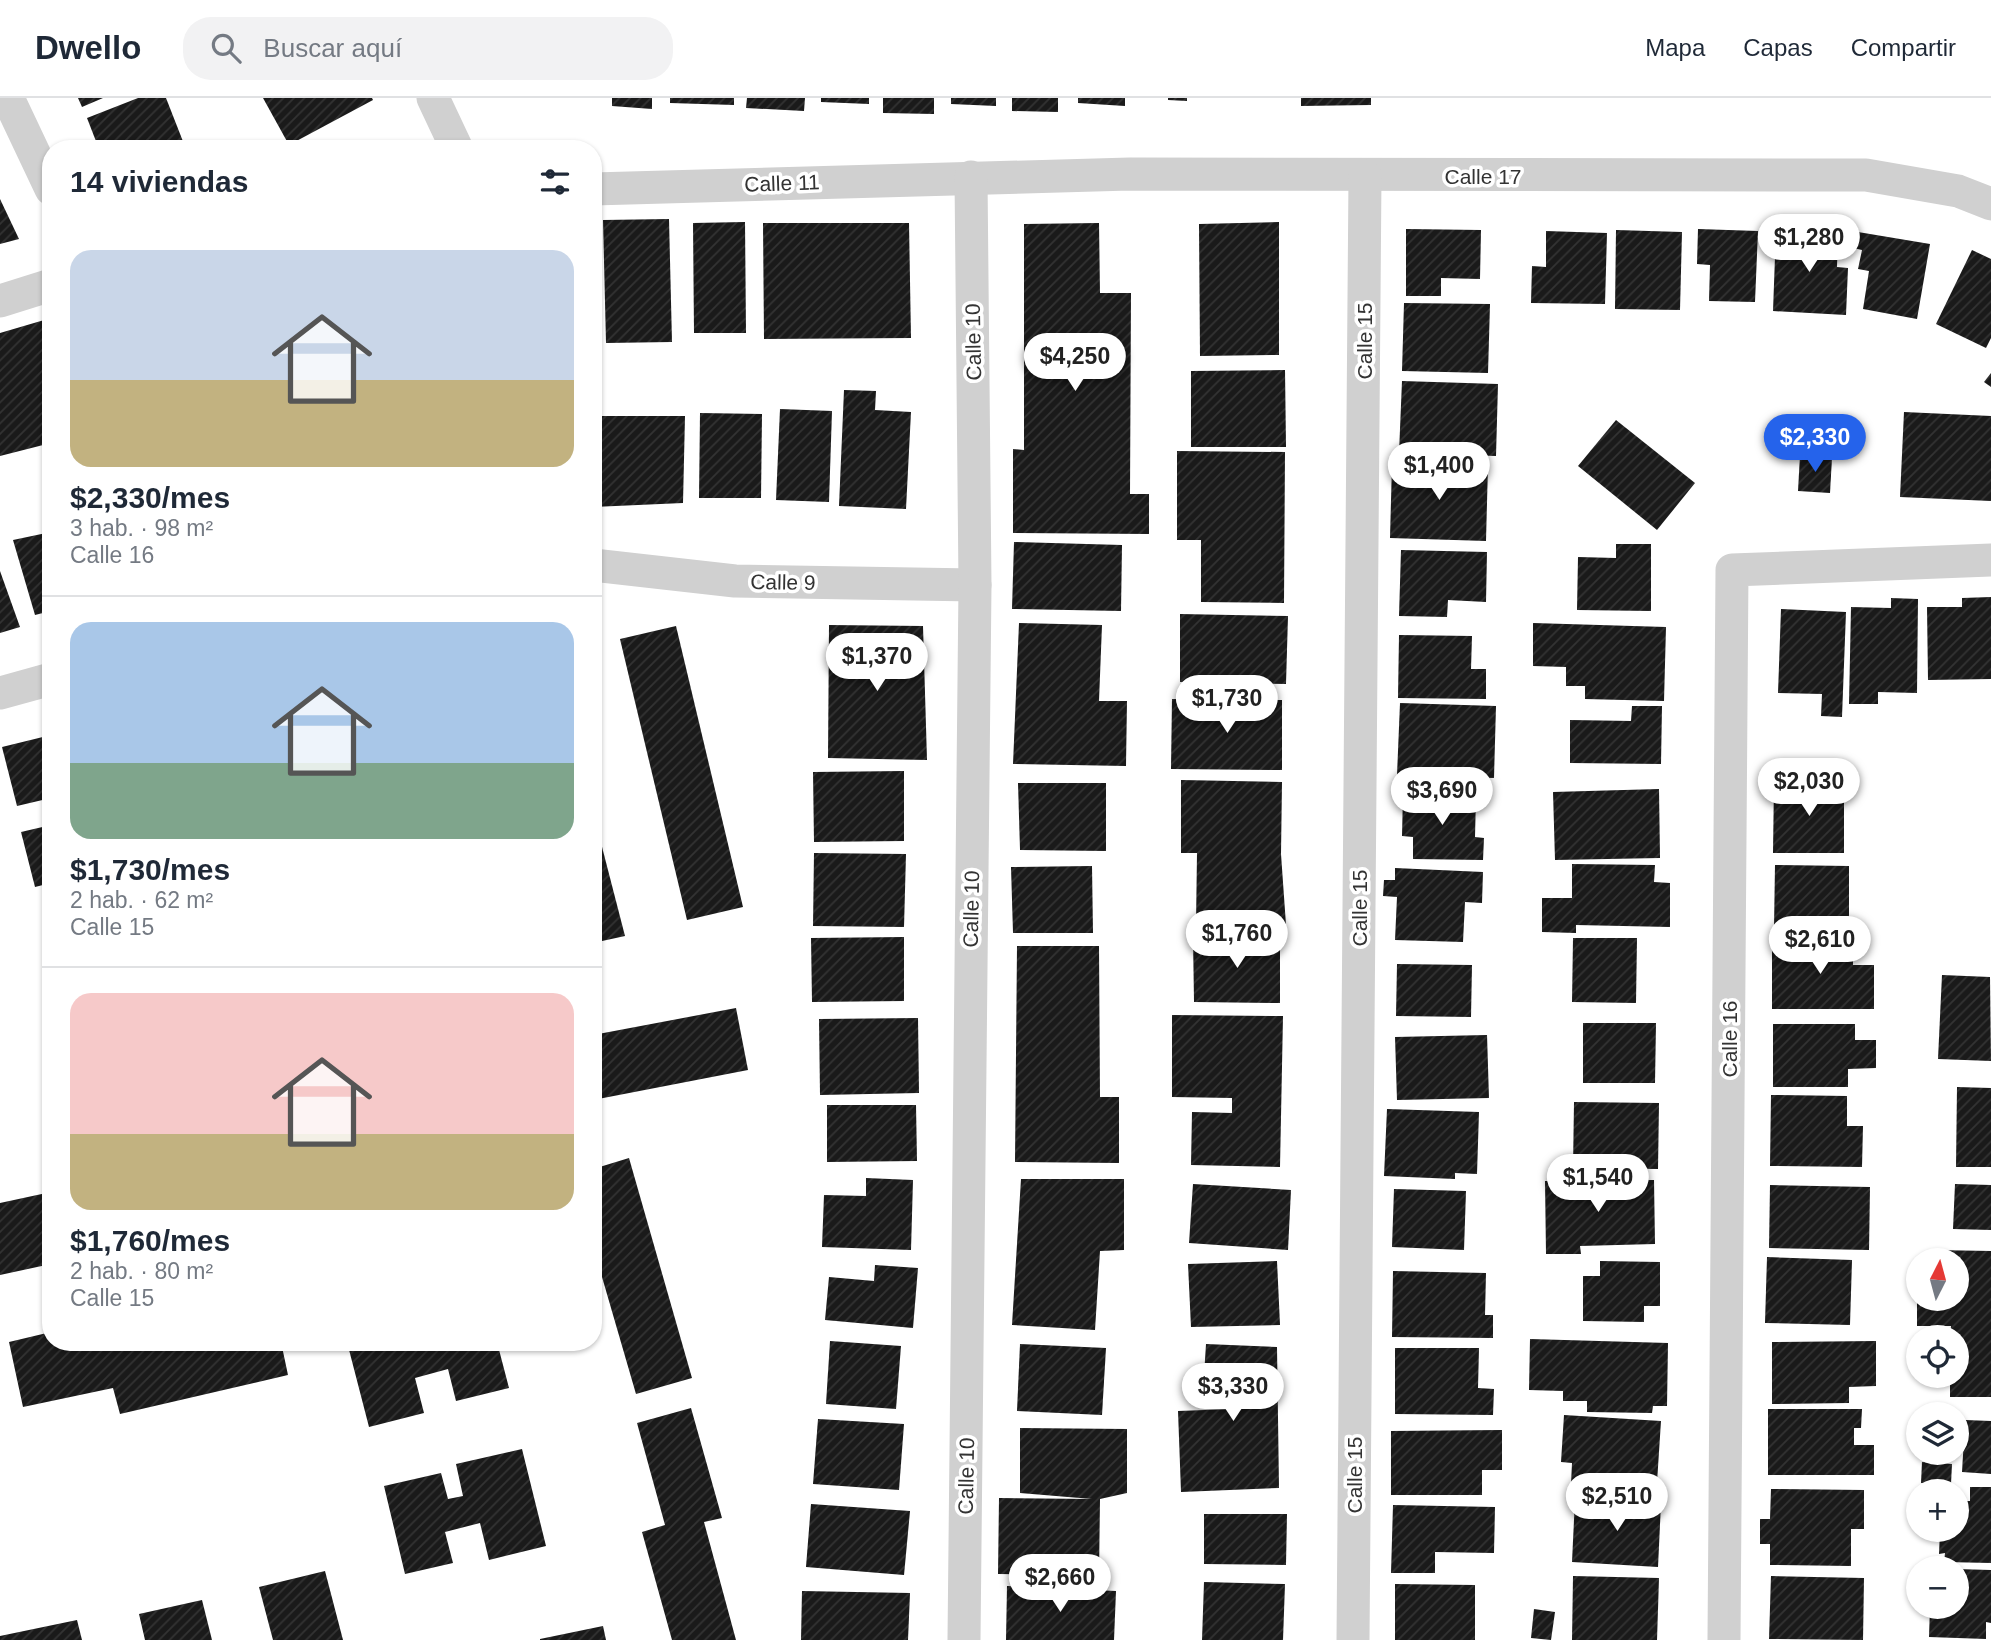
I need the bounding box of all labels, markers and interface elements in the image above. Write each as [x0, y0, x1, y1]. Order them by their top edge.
search box [183, 17, 673, 80]
text: Dwello [35, 29, 141, 66]
icon: search [207, 29, 245, 67]
text: Buscar aquí [263, 33, 402, 63]
text: Mapa [1645, 34, 1705, 61]
text: Capas [1743, 34, 1813, 61]
text: Compartir [1851, 34, 1956, 61]
icon: filters [536, 163, 574, 201]
text: 14 viviendas [70, 165, 248, 198]
street label: Calle 17 [1444, 165, 1522, 188]
street label: Calle 11 [744, 170, 820, 196]
pin: $1,280 [1752, 214, 1866, 274]
text: $1,280 [1774, 224, 1844, 250]
icon: home [259, 296, 385, 422]
street label: Calle 15 [1353, 302, 1376, 380]
street label: Calle 10 [961, 303, 985, 381]
pin: $4,250 [1018, 334, 1132, 393]
text: $4,250 [1040, 343, 1110, 369]
pin: $2,330 [1758, 414, 1872, 474]
text: $2,330 [1780, 424, 1850, 450]
pin: $1,400 [1382, 442, 1496, 502]
text: $1,400 [1404, 452, 1474, 478]
text: $2,330/mes [70, 481, 230, 514]
text: 3 hab. · 98 m² [70, 515, 213, 541]
text: Calle 16 [70, 542, 154, 568]
street label: Calle 9 [750, 570, 816, 594]
pin: $1,370 [820, 634, 934, 693]
text: $1,370 [842, 643, 912, 669]
icon: home [259, 668, 385, 794]
pin: $1,730 [1170, 676, 1284, 735]
text: $1,730 [1192, 685, 1262, 711]
pin: $2,030 [1752, 758, 1866, 818]
pin: $3,690 [1385, 768, 1499, 827]
text: $2,030 [1774, 768, 1844, 794]
text: $3,690 [1407, 777, 1477, 803]
text: $1,730/mes [70, 853, 230, 886]
street label: Calle 15 [1348, 869, 1371, 947]
street label: Calle 10 [959, 870, 983, 948]
text: 2 hab. · 62 m² [70, 887, 213, 913]
pin: $1,760 [1180, 910, 1294, 970]
text: Calle 15 [70, 914, 154, 940]
pin: $2,610 [1763, 916, 1877, 976]
text: $1,760 [1202, 920, 1272, 946]
text: $2,610 [1785, 926, 1855, 952]
street label: Calle 16 [1718, 1000, 1741, 1078]
icon: home [259, 1039, 385, 1165]
pin: $1,540 [1541, 1154, 1655, 1214]
text: $1,540 [1563, 1164, 1633, 1190]
text: $1,760/mes [70, 1224, 230, 1257]
north arrow [1906, 1248, 1969, 1311]
map controls [1906, 1248, 1969, 1619]
text: 2 hab. · 80 m² [70, 1258, 213, 1284]
text: Calle 15 [70, 1285, 154, 1311]
button: locate [1906, 1325, 1969, 1388]
pin: $3,330 [1176, 1364, 1290, 1423]
text: $3,330 [1198, 1373, 1268, 1399]
button: layers [1906, 1402, 1969, 1465]
street label: Calle 15 [1343, 1436, 1366, 1514]
street label: Calle 10 [954, 1437, 978, 1515]
pin: $2,510 [1560, 1474, 1674, 1533]
button: + [1906, 1479, 1969, 1542]
text: $2,510 [1582, 1483, 1652, 1509]
pin: $2,660 [1003, 1554, 1117, 1614]
button: − [1906, 1556, 1969, 1619]
text: $2,660 [1025, 1564, 1095, 1590]

